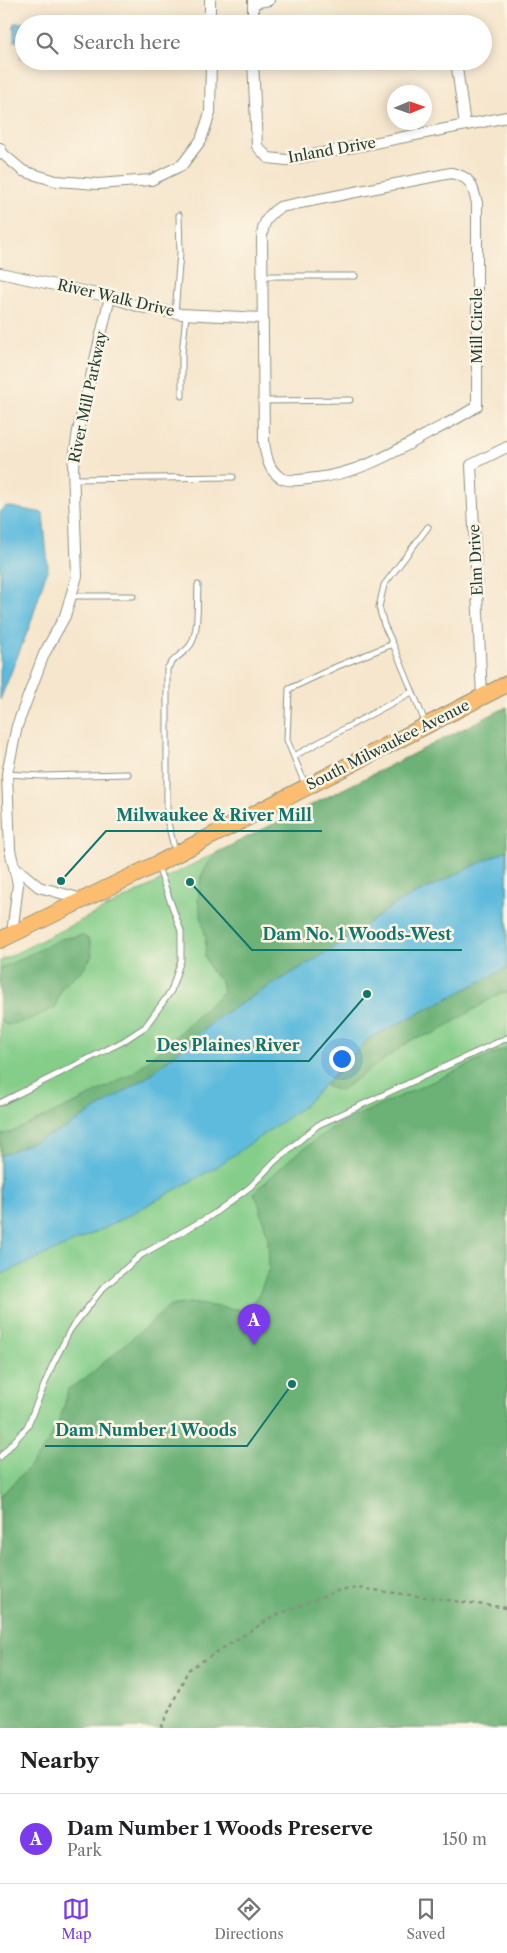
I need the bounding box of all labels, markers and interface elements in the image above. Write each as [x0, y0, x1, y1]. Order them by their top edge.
search box [15, 15, 492, 70]
icon: search [33, 29, 61, 57]
text: Search here [73, 31, 181, 54]
north arrow [387, 85, 432, 130]
street label: Inland Drive [286, 132, 377, 167]
street label: River Walk Drive [56, 275, 177, 320]
street label: Mill Circle [467, 288, 486, 364]
street label: River Mill Parkway [64, 329, 111, 465]
street label: Elm Drive [464, 524, 487, 596]
street label: South Milwaukee Avenue [303, 695, 473, 794]
callout: Milwaukee & River Mill [106, 800, 322, 831]
text: Milwaukee & River Mill [116, 805, 312, 825]
callout: Dam No. 1 Woods-West [252, 919, 462, 950]
text: Dam No. 1 Woods-West [262, 924, 452, 944]
callout: Des Plaines River [146, 1030, 309, 1061]
text: Des Plaines River [156, 1035, 300, 1055]
your location [329, 1046, 355, 1072]
pin: A [238, 1304, 270, 1345]
callout: Dam Number 1 Woods [45, 1415, 247, 1446]
text: Dam Number 1 Woods [55, 1420, 237, 1440]
text: Nearby [20, 1748, 99, 1773]
text: Dam Number 1 Woods Preserve [67, 1817, 373, 1840]
text: A [30, 1829, 42, 1849]
text: 150 m [442, 1829, 487, 1849]
text: Park [67, 1840, 102, 1860]
tab: Map [61, 1895, 92, 1943]
tab: Directions [214, 1895, 284, 1943]
tab: Saved [407, 1895, 445, 1943]

